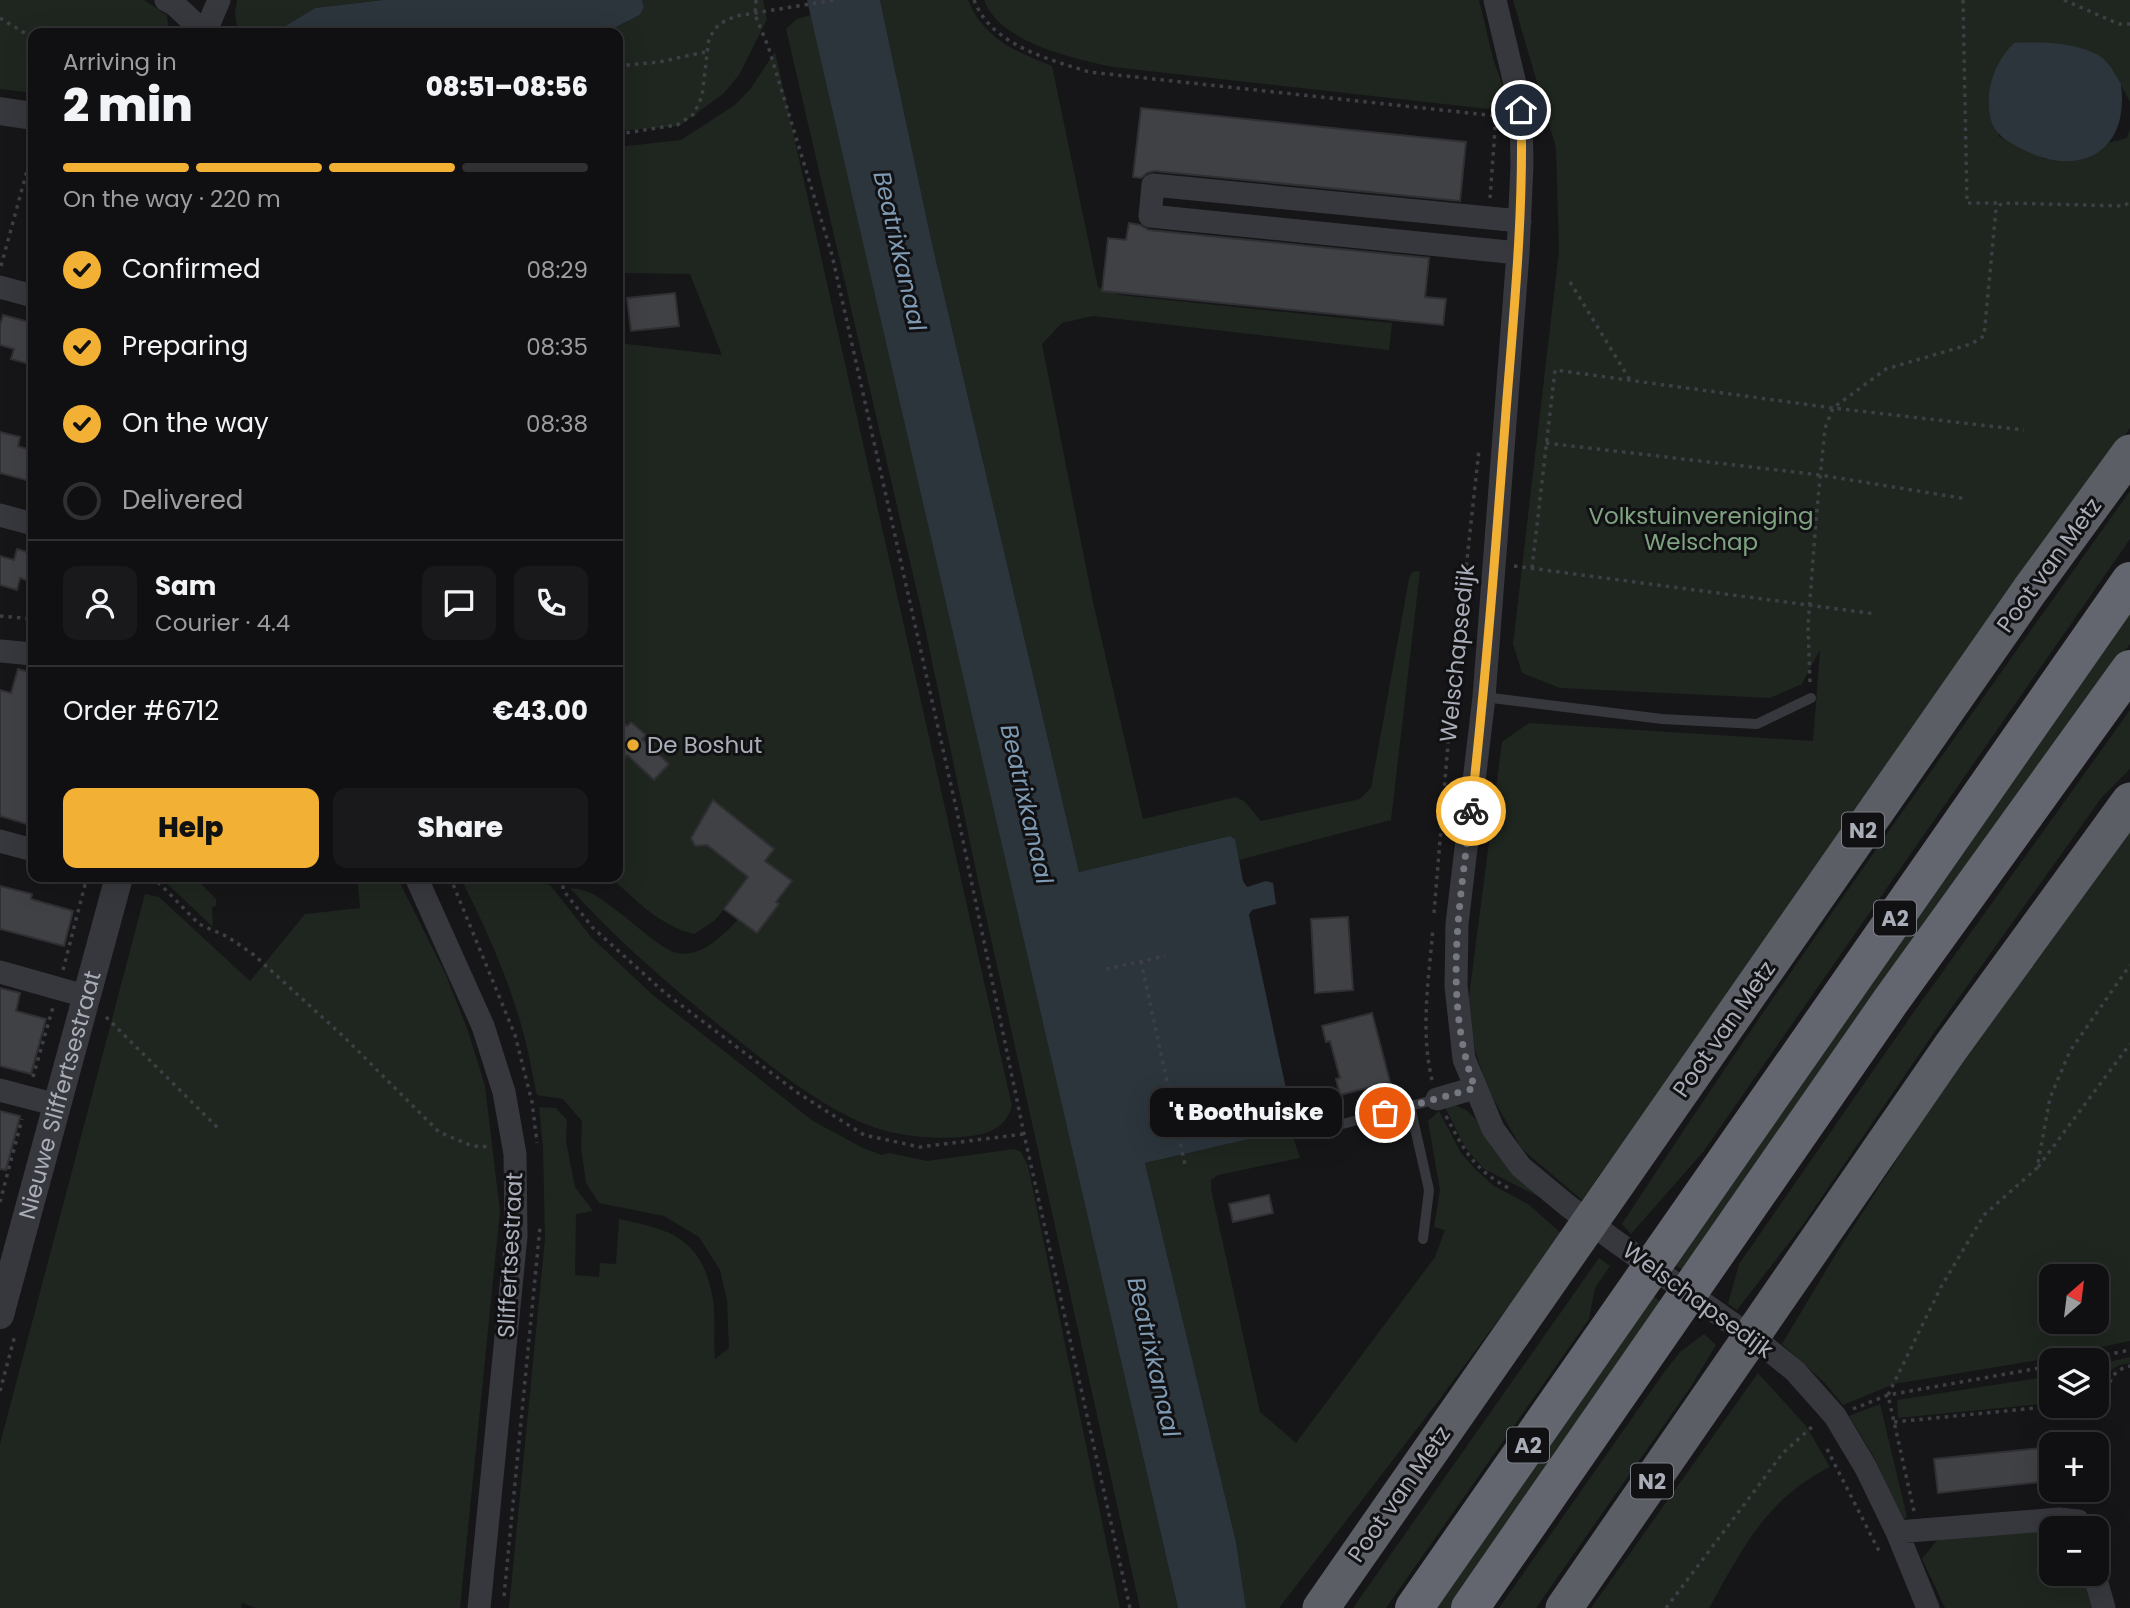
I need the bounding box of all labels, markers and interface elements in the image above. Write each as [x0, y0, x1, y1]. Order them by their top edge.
text: Arriving in [63, 46, 177, 78]
text: 08:51–08:56 [426, 69, 588, 105]
text: 2 min [63, 73, 193, 137]
pin [1491, 80, 1551, 140]
icon: home [1502, 91, 1540, 129]
water label: Beatrixkanaal [866, 168, 934, 334]
text: On the way · 220 m [63, 183, 281, 215]
icon: check [63, 251, 101, 289]
text: Confirmed [122, 251, 260, 287]
text: 08:29 [526, 254, 588, 286]
icon: check [63, 328, 101, 366]
text: Preparing [122, 328, 248, 364]
text: 08:35 [526, 331, 588, 363]
icon: check [63, 405, 101, 443]
text: On the way [122, 405, 269, 441]
text: 08:38 [526, 408, 588, 440]
text: Delivered [122, 482, 243, 518]
street label: Poot van Metz [1989, 491, 2109, 639]
park label: Volkstuinvereniging Welschap [1588, 500, 1814, 558]
street label: Welschapsedijk [1432, 562, 1482, 744]
button: person [63, 566, 137, 640]
button: chat [422, 566, 496, 640]
button: phone [514, 566, 588, 640]
text: Sam [155, 568, 216, 604]
text: Courier · 4.4 [155, 607, 290, 639]
text: Order #6712 [63, 693, 219, 729]
text: €43.00 [493, 693, 588, 729]
water label: Beatrixkanaal [993, 721, 1061, 887]
place label: De Boshut [647, 729, 762, 761]
marker: De Boshut [625, 737, 641, 753]
courier [1436, 776, 1506, 846]
button: Help [63, 788, 319, 868]
button: Share [333, 788, 588, 868]
icon: bike [1452, 792, 1490, 830]
road number: N2 [1842, 812, 1884, 848]
road number: A2 [1874, 900, 1916, 936]
street label: Poot van Metz [1665, 955, 1783, 1103]
street label: Nieuwe Sliffertsestraat [11, 967, 109, 1223]
pin [1355, 1083, 1415, 1143]
callout: 't Boothuiske [1150, 1088, 1343, 1138]
icon: bag [1366, 1094, 1404, 1132]
text: 't Boothuiske [1169, 1096, 1323, 1128]
street label: Sliffertsestraat [490, 1171, 530, 1339]
street label: Welschapsedijk [1616, 1234, 1780, 1366]
north arrow [2039, 1264, 2109, 1334]
map controls [2039, 1264, 2109, 1586]
water label: Beatrixkanaal [1120, 1274, 1188, 1440]
button: layers [2039, 1348, 2109, 1418]
street label: Poot van Metz [1340, 1420, 1458, 1568]
road number: A2 [1507, 1428, 1549, 1462]
button: + [2039, 1432, 2109, 1502]
road number: N2 [1631, 1464, 1673, 1498]
button: − [2039, 1516, 2109, 1586]

